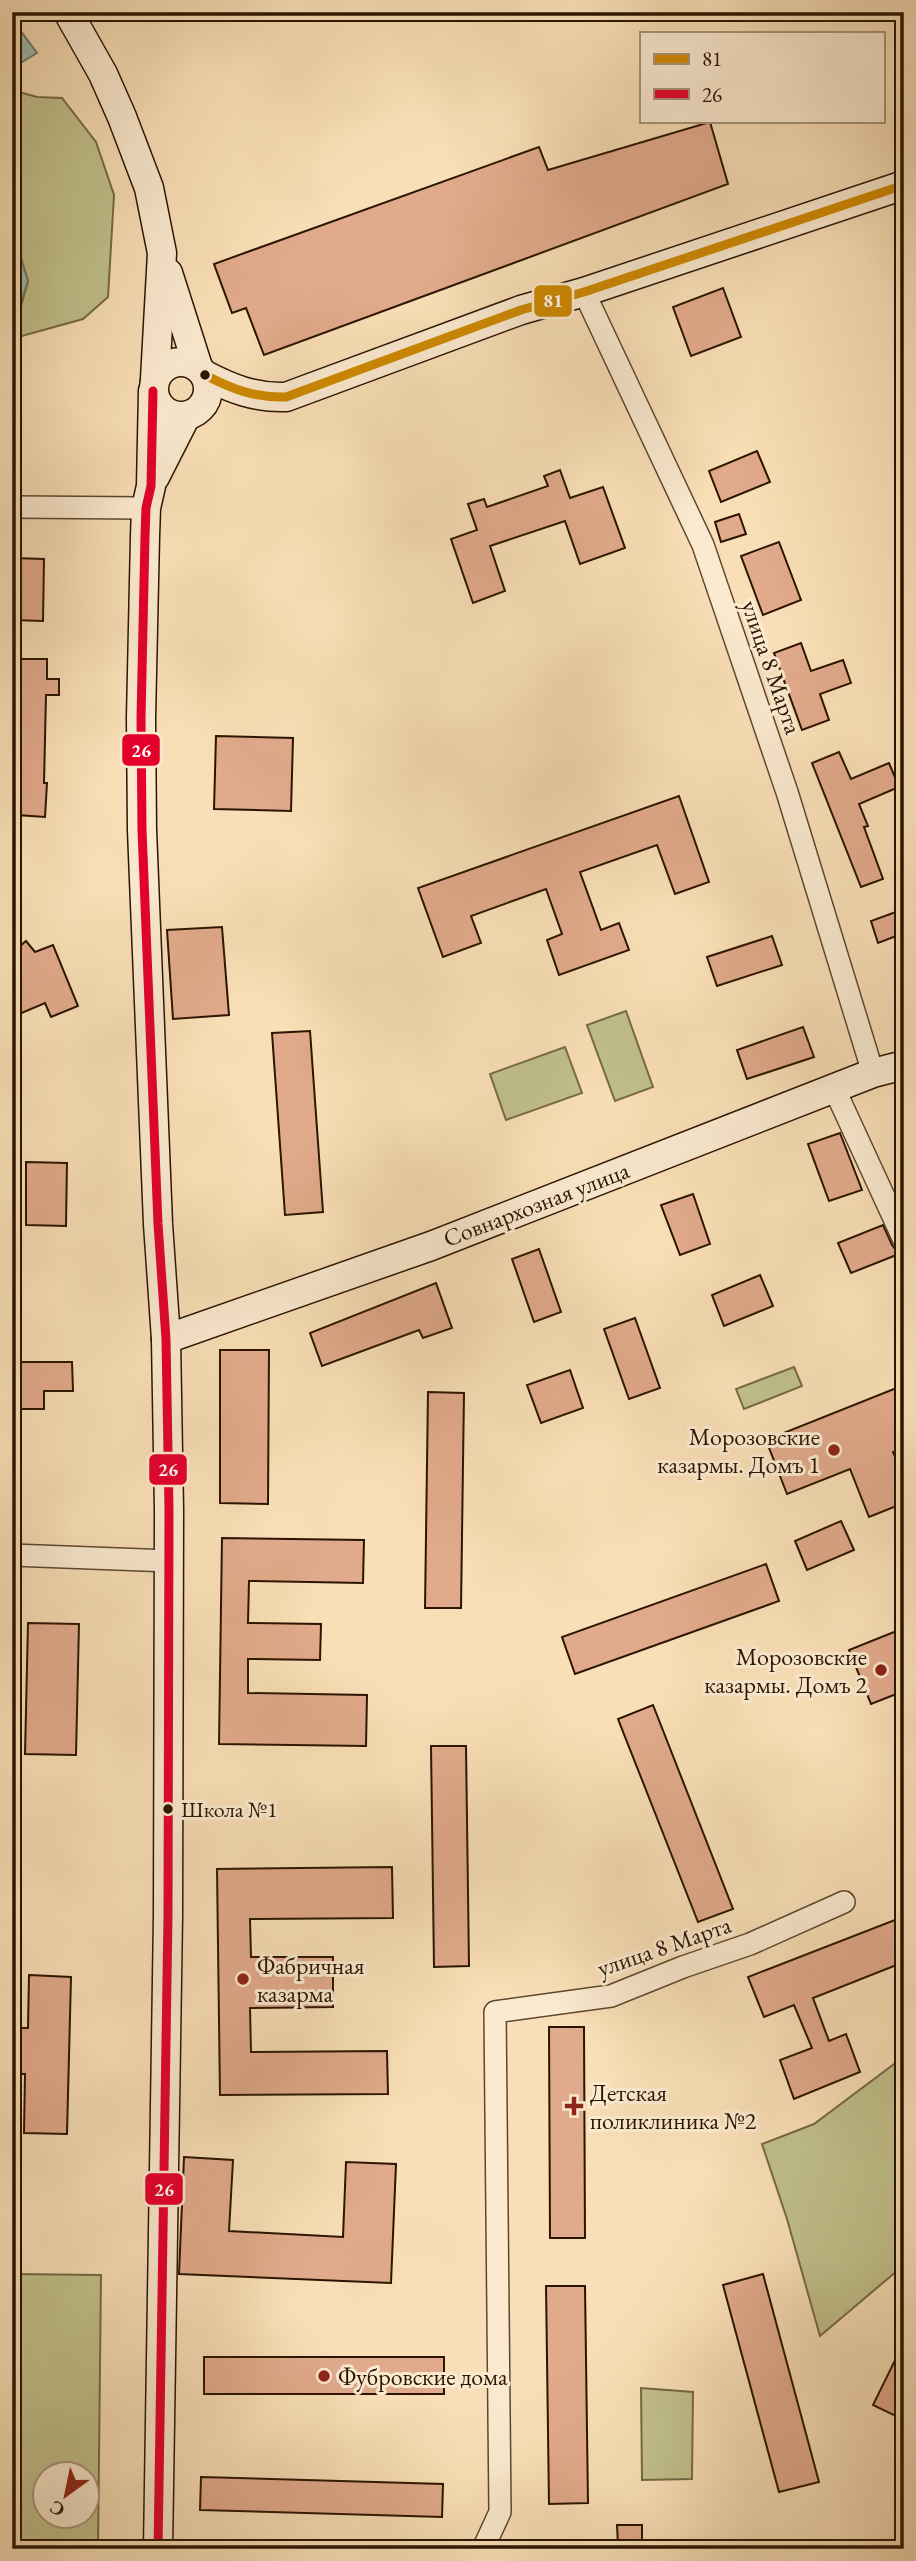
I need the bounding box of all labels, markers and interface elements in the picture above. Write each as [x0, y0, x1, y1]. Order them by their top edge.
legend [640, 32, 884, 122]
text: 81 [702, 45, 722, 72]
text: 26 [702, 81, 722, 108]
line badge: 81 [533, 284, 573, 318]
text: 81 [543, 288, 563, 313]
unlabelled marker [198, 368, 212, 382]
street label: улица 8 Марта [735, 596, 810, 739]
line badge: 26 [121, 733, 161, 767]
text: 26 [131, 738, 151, 763]
street label: Совнархозная улица [439, 1154, 634, 1254]
place label: Морозовские казармы. Домъ 1 [657, 1421, 820, 1480]
marker: Морозовские казармы. Домъ 1 [826, 1442, 842, 1458]
line badge: 26 [148, 1453, 188, 1486]
text: 26 [158, 1457, 178, 1482]
place label: Морозовские казармы. Домъ 2 [704, 1641, 867, 1700]
marker: Морозовские казармы. Домъ 2 [873, 1662, 889, 1678]
place label: Школа №1 [181, 1795, 278, 1824]
marker: Школа №1 [161, 1802, 175, 1816]
street label: улица 8 Марта [593, 1908, 736, 1983]
place label: Фабричная казарма [257, 1950, 365, 2009]
marker: Фабричная казарма [235, 1971, 251, 1987]
place label: Детская поликлиника №2 [590, 2077, 757, 2136]
marker: Детская поликлиника №2 [564, 2096, 584, 2116]
line badge: 26 [144, 2172, 184, 2206]
text: 26 [154, 2177, 174, 2202]
place label: Фубровские дома [338, 2361, 508, 2392]
marker: Фубровские дома [316, 2368, 332, 2384]
north arrow [32, 2460, 102, 2530]
text: С [45, 2495, 69, 2523]

